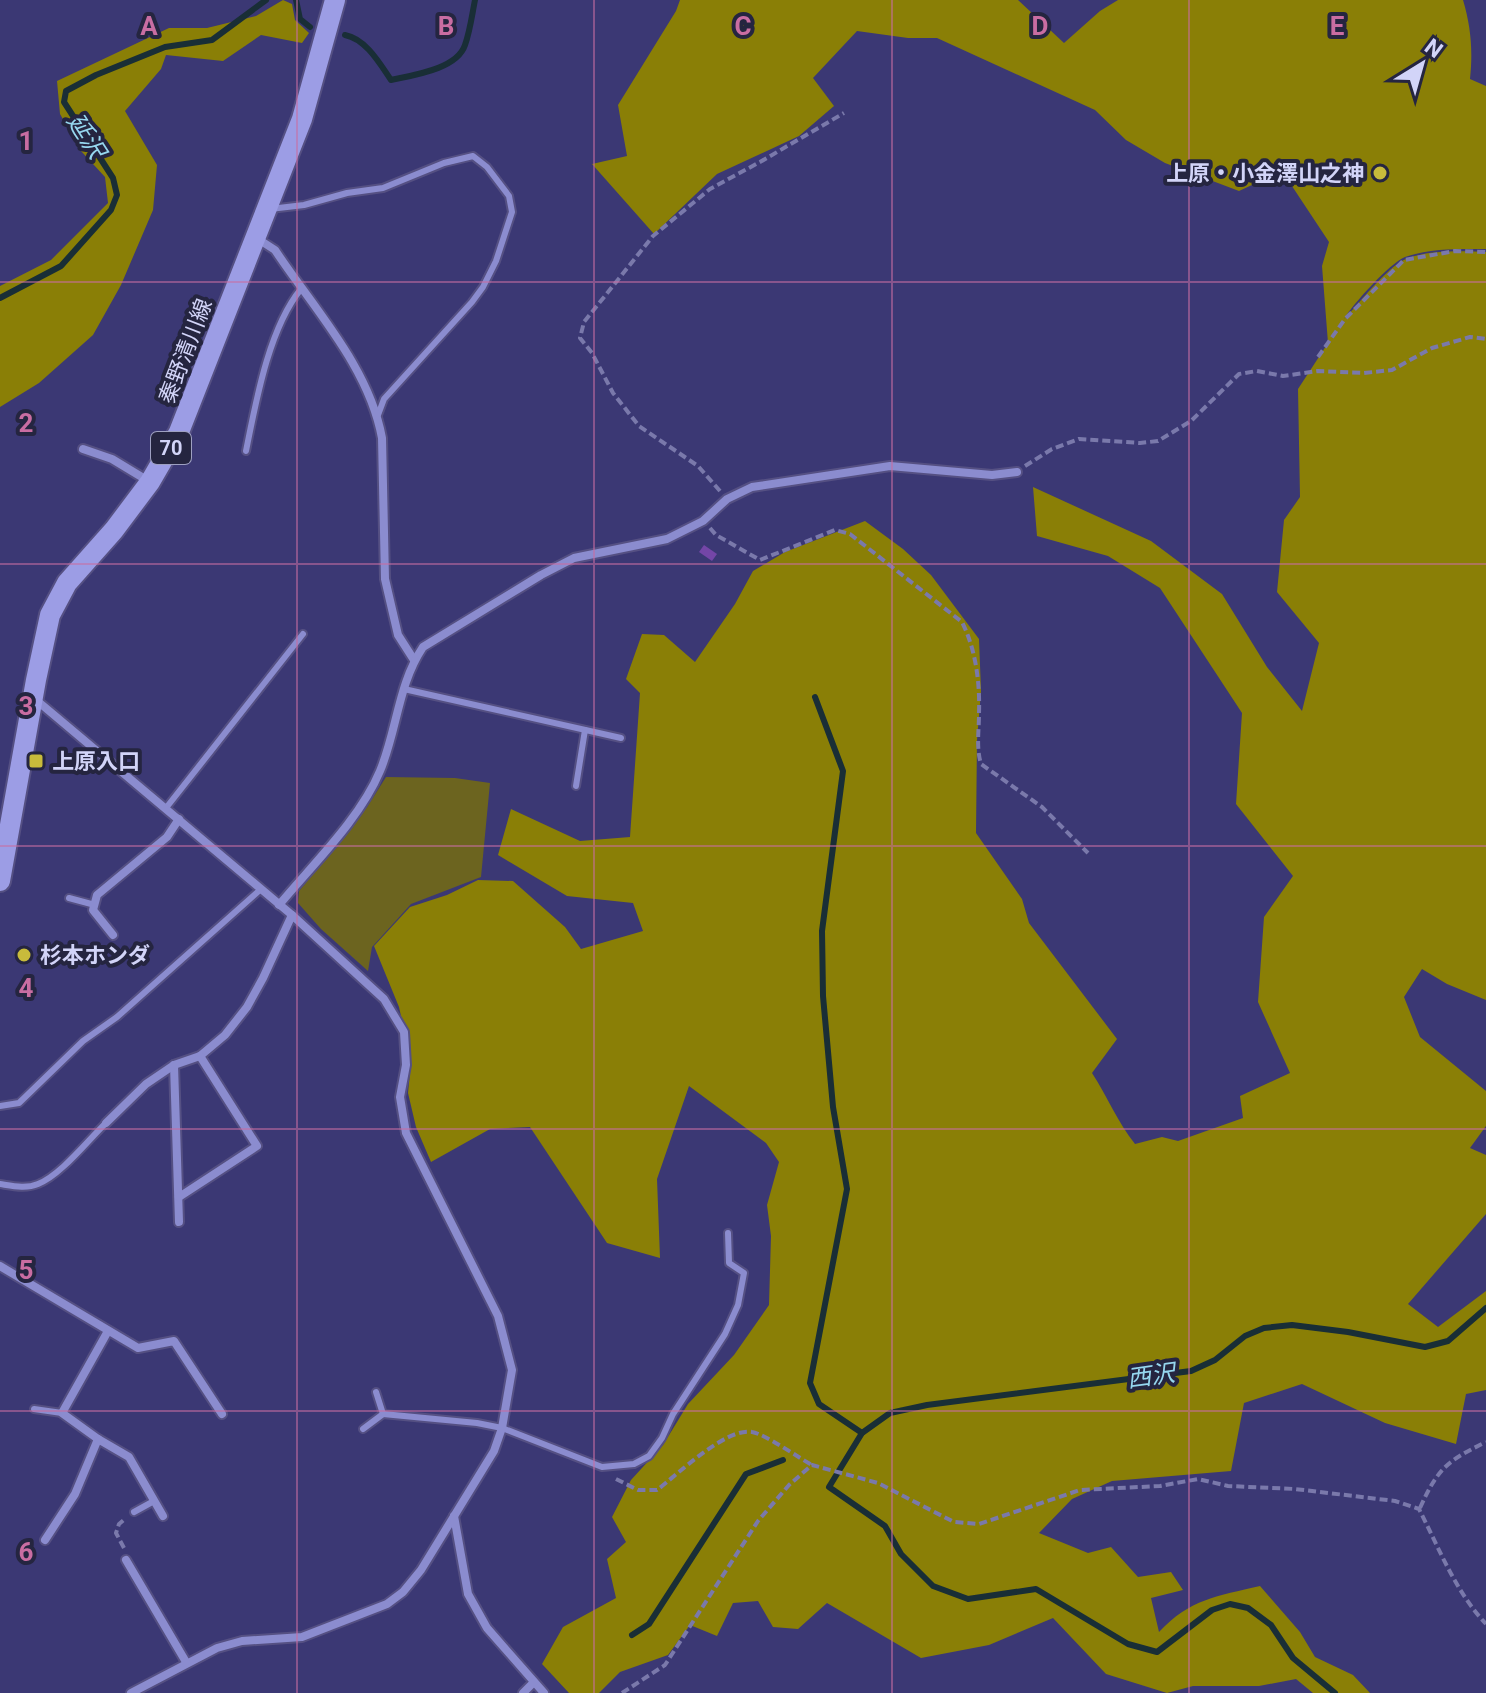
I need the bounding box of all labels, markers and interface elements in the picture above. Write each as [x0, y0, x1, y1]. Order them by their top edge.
text: A [140, 11, 158, 41]
text: B [438, 11, 454, 41]
text: C [734, 11, 752, 41]
text: D [1032, 11, 1048, 41]
text: E [1330, 11, 1345, 41]
north arrow [1382, 24, 1462, 104]
text: N [1420, 34, 1447, 63]
water label: 延沢 [61, 108, 112, 166]
text: 1 [19, 126, 33, 156]
place label: 上原・小金澤山之神 [1166, 161, 1364, 186]
marker: 上原・小金澤山之神 [1371, 164, 1389, 182]
street label: 秦野清川線 [154, 295, 217, 407]
text: 2 [19, 408, 33, 438]
road number: 70 [151, 432, 191, 464]
text: 3 [19, 691, 33, 721]
place label: 上原入口 [52, 749, 140, 774]
marker: 上原入口 [27, 752, 45, 770]
place label: 杉本ホンダ [40, 943, 150, 968]
marker: 杉本ホンダ [15, 946, 33, 964]
text: 4 [19, 973, 34, 1003]
text: 5 [19, 1255, 33, 1285]
water label: 西沢 [1125, 1358, 1180, 1393]
text: 6 [19, 1537, 34, 1567]

